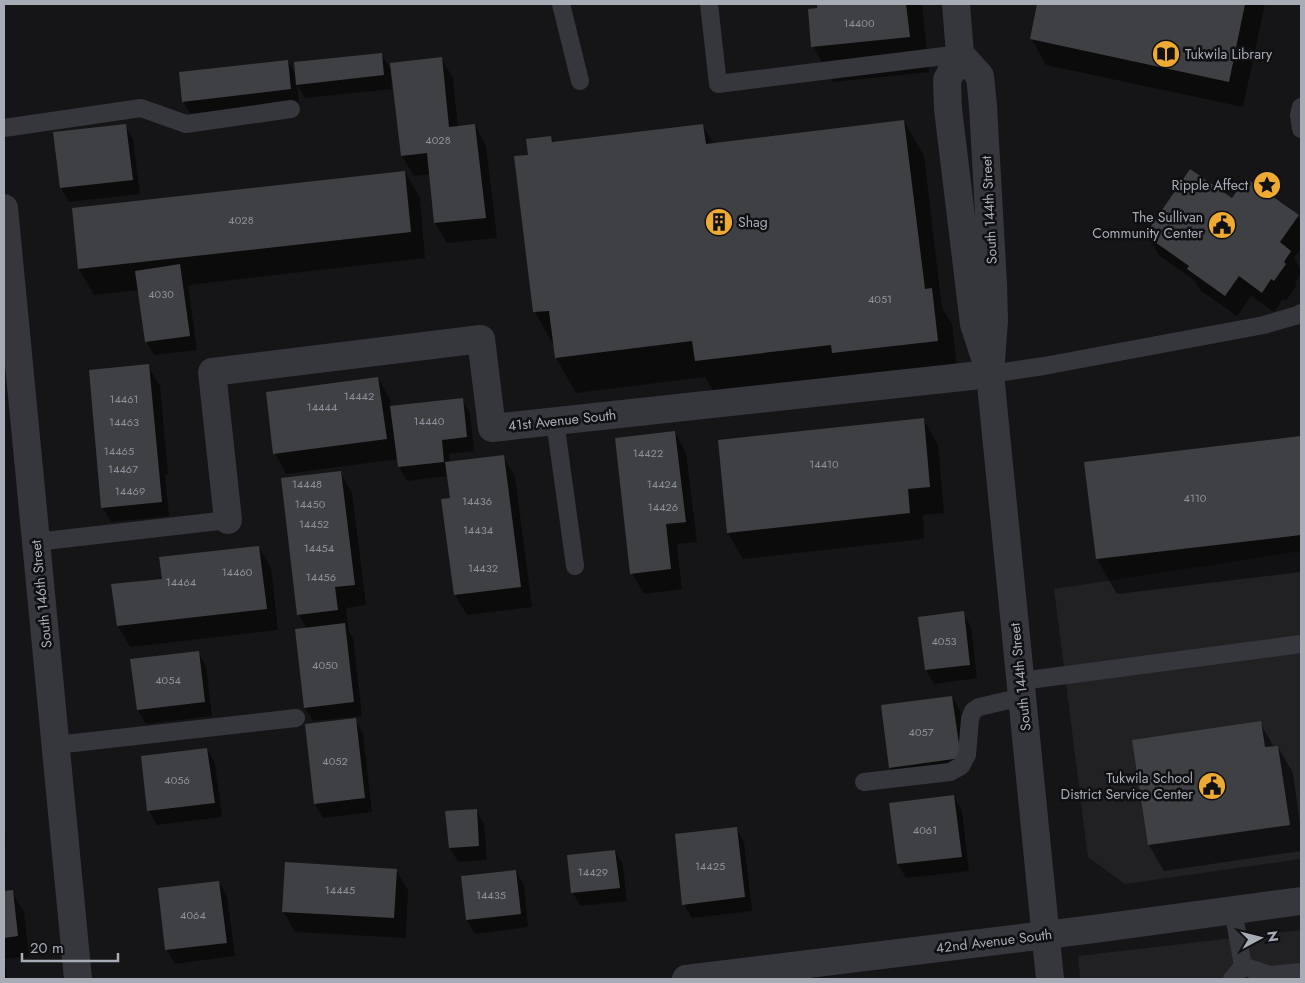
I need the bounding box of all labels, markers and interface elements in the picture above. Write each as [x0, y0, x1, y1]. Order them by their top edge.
house number: 14400 [844, 15, 875, 31]
library icon: Tukwila Library [1151, 39, 1181, 69]
place label: Tukwila Library [1185, 44, 1273, 64]
house number: 4028 [425, 132, 451, 148]
street label: South 144th Street [976, 155, 1002, 265]
place icon: Ripple Affect [1252, 170, 1282, 200]
place label: Ripple Affect [1171, 175, 1249, 195]
building icon: Shag [704, 207, 734, 237]
place label: The Sullivan Community Center [1092, 207, 1203, 243]
public building icon: The Sullivan Community Center [1207, 210, 1237, 240]
house number: 4028 [228, 212, 254, 228]
place label: Shag [738, 212, 768, 232]
house number: 4030 [148, 286, 174, 302]
house number: 4051 [868, 291, 892, 307]
house number: 14442 [344, 388, 374, 404]
house number: 14461 [109, 391, 139, 407]
house number: 14444 [307, 399, 338, 415]
street label: 41st Avenue South [507, 404, 617, 436]
house number: 14440 [414, 413, 445, 429]
house number: 14463 [109, 414, 139, 430]
house number: 14465 [104, 443, 134, 459]
house number: 14422 [633, 445, 663, 461]
house number: 14410 [809, 456, 839, 472]
house number: 14467 [108, 461, 138, 477]
house number: 14448 [292, 476, 322, 492]
house number: 14424 [647, 476, 678, 492]
house number: 14469 [115, 483, 145, 499]
house number: 4110 [1184, 490, 1207, 506]
house number: 14436 [462, 493, 492, 509]
house number: 14450 [295, 496, 326, 512]
house number: 14426 [648, 499, 678, 515]
house number: 14452 [299, 516, 329, 532]
house number: 14434 [463, 522, 494, 538]
street label: South 146th Street [25, 538, 57, 649]
house number: 14454 [304, 540, 335, 556]
house number: 14432 [468, 560, 498, 576]
house number: 14460 [222, 564, 253, 580]
house number: 14456 [306, 569, 336, 585]
house number: 14464 [166, 574, 197, 590]
street label: South 144th Street [1004, 621, 1036, 732]
house number: 4053 [931, 633, 957, 649]
house number: 4050 [312, 657, 338, 673]
house number: 4054 [155, 672, 181, 688]
house number: 4057 [909, 724, 934, 740]
house number: 4052 [322, 753, 348, 769]
place label: Tukwila School District Service Center [1061, 768, 1193, 804]
public building icon: Tukwila School District Service Center [1197, 771, 1227, 801]
house number: 4056 [164, 772, 190, 788]
house number: 4061 [913, 822, 937, 838]
house number: 14425 [695, 858, 725, 874]
house number: 14429 [578, 864, 608, 880]
house number: 14445 [325, 882, 355, 898]
house number: 14435 [476, 887, 506, 903]
house number: 4064 [180, 907, 206, 923]
north arrow [1235, 913, 1285, 963]
street label: 42nd Avenue South [935, 924, 1053, 958]
scale bar [22, 930, 119, 962]
text: N [1262, 930, 1284, 943]
text: 20 m [30, 937, 64, 959]

